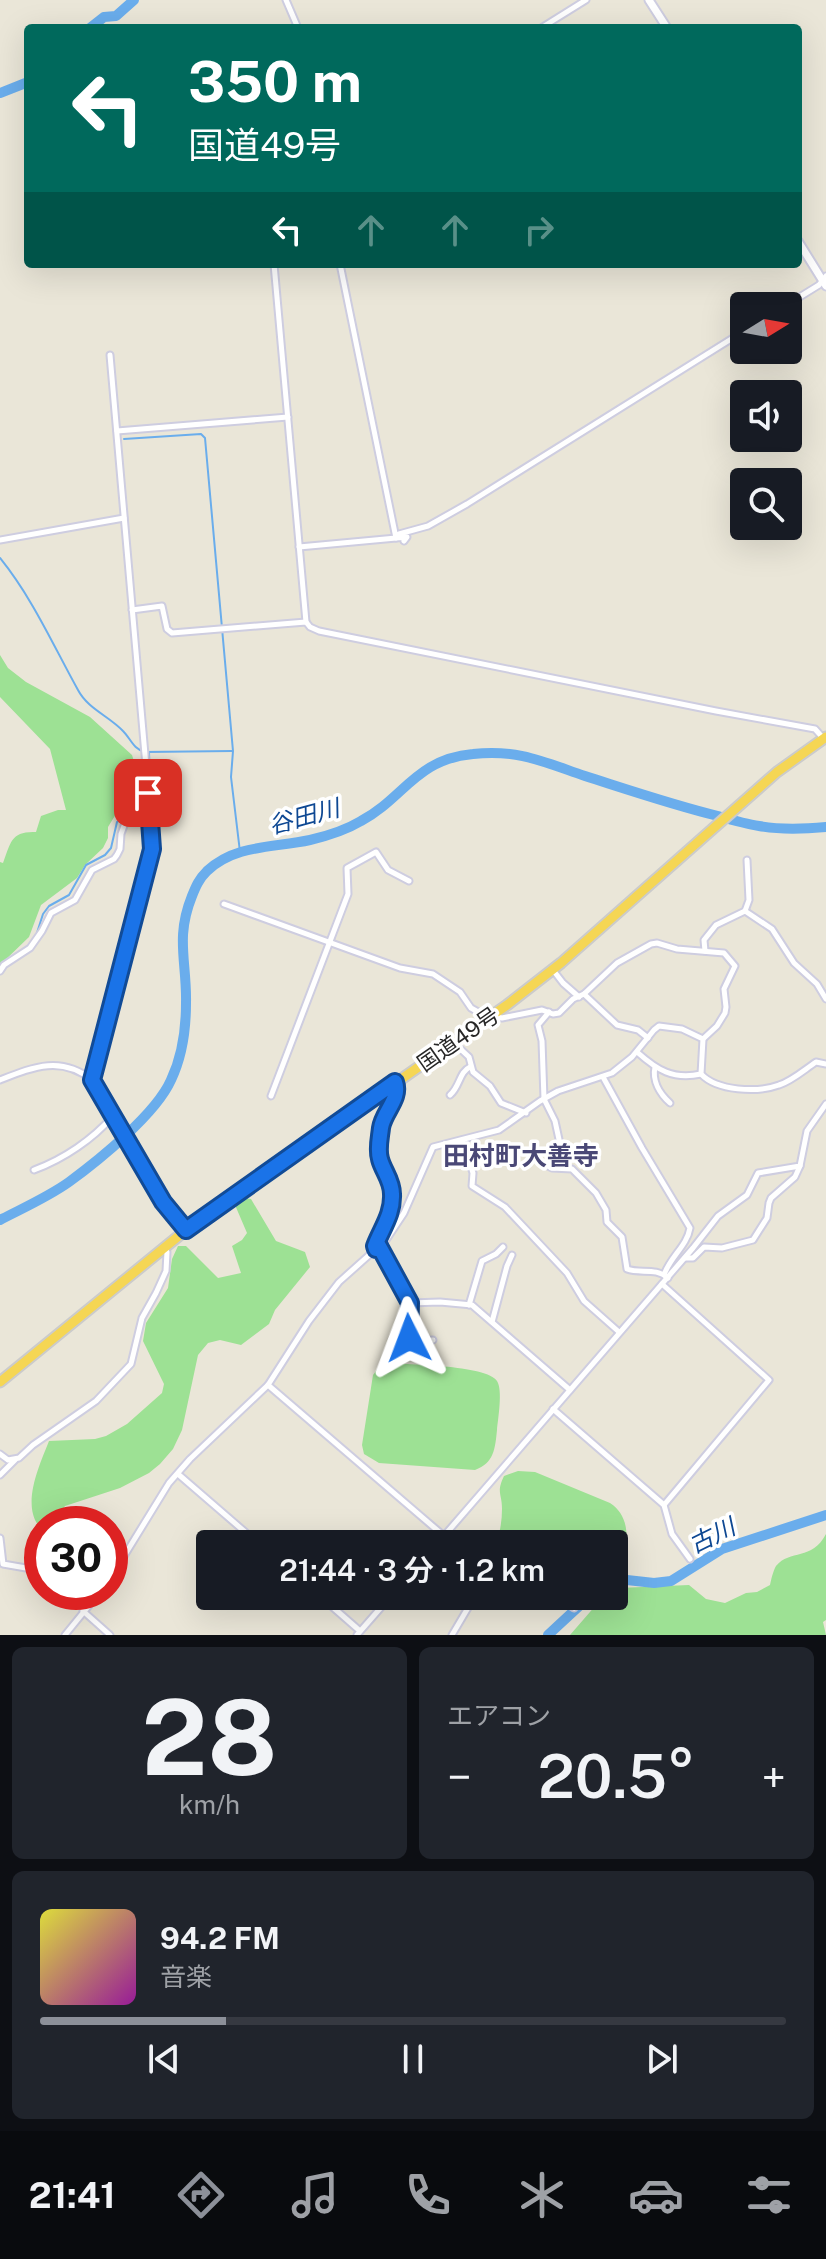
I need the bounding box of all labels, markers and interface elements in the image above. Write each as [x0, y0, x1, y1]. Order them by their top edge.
text: 350 m [188, 49, 362, 115]
icon: left [56, 56, 160, 160]
text: 国道49号 [188, 124, 341, 166]
icon: left [265, 208, 309, 252]
icon: ahead [349, 208, 393, 252]
icon: ahead [433, 208, 477, 252]
icon: right [517, 208, 561, 252]
north arrow [730, 292, 802, 364]
map controls [730, 292, 802, 540]
button: sound [730, 380, 802, 452]
button: search [730, 468, 802, 540]
pin [114, 759, 182, 827]
icon: arrive [126, 771, 170, 815]
water label: 谷田川 [265, 792, 345, 839]
street label: 国道49号 [412, 1002, 504, 1076]
district label: 田村町大善寺 [443, 1140, 599, 1171]
position arrow [367, 1296, 451, 1380]
speed limit sign: 30 [24, 1506, 128, 1610]
water label: 古川 [684, 1511, 742, 1558]
text: 21:44 · 3 分 · 1.2 km [279, 1552, 545, 1588]
text: 28 [142, 1676, 277, 1798]
text: エアコン [447, 1700, 551, 1731]
text: 20.5° [538, 1741, 695, 1812]
text: − [447, 1751, 471, 1803]
text: + [762, 1751, 786, 1803]
text: km/h [179, 1789, 240, 1820]
text: 94.2 FM [160, 1920, 280, 1956]
text: 音楽 [160, 1961, 212, 1992]
icon: previous [142, 2037, 186, 2081]
icon: pause [391, 2037, 435, 2081]
icon: next [640, 2037, 684, 2081]
icon: directions [173, 2167, 229, 2223]
icon: music [287, 2167, 343, 2223]
icon: phone [400, 2167, 456, 2223]
icon: climate [514, 2167, 570, 2223]
icon: car [628, 2167, 684, 2223]
icon: filters [741, 2167, 797, 2223]
text: 21:41 [29, 2174, 116, 2216]

